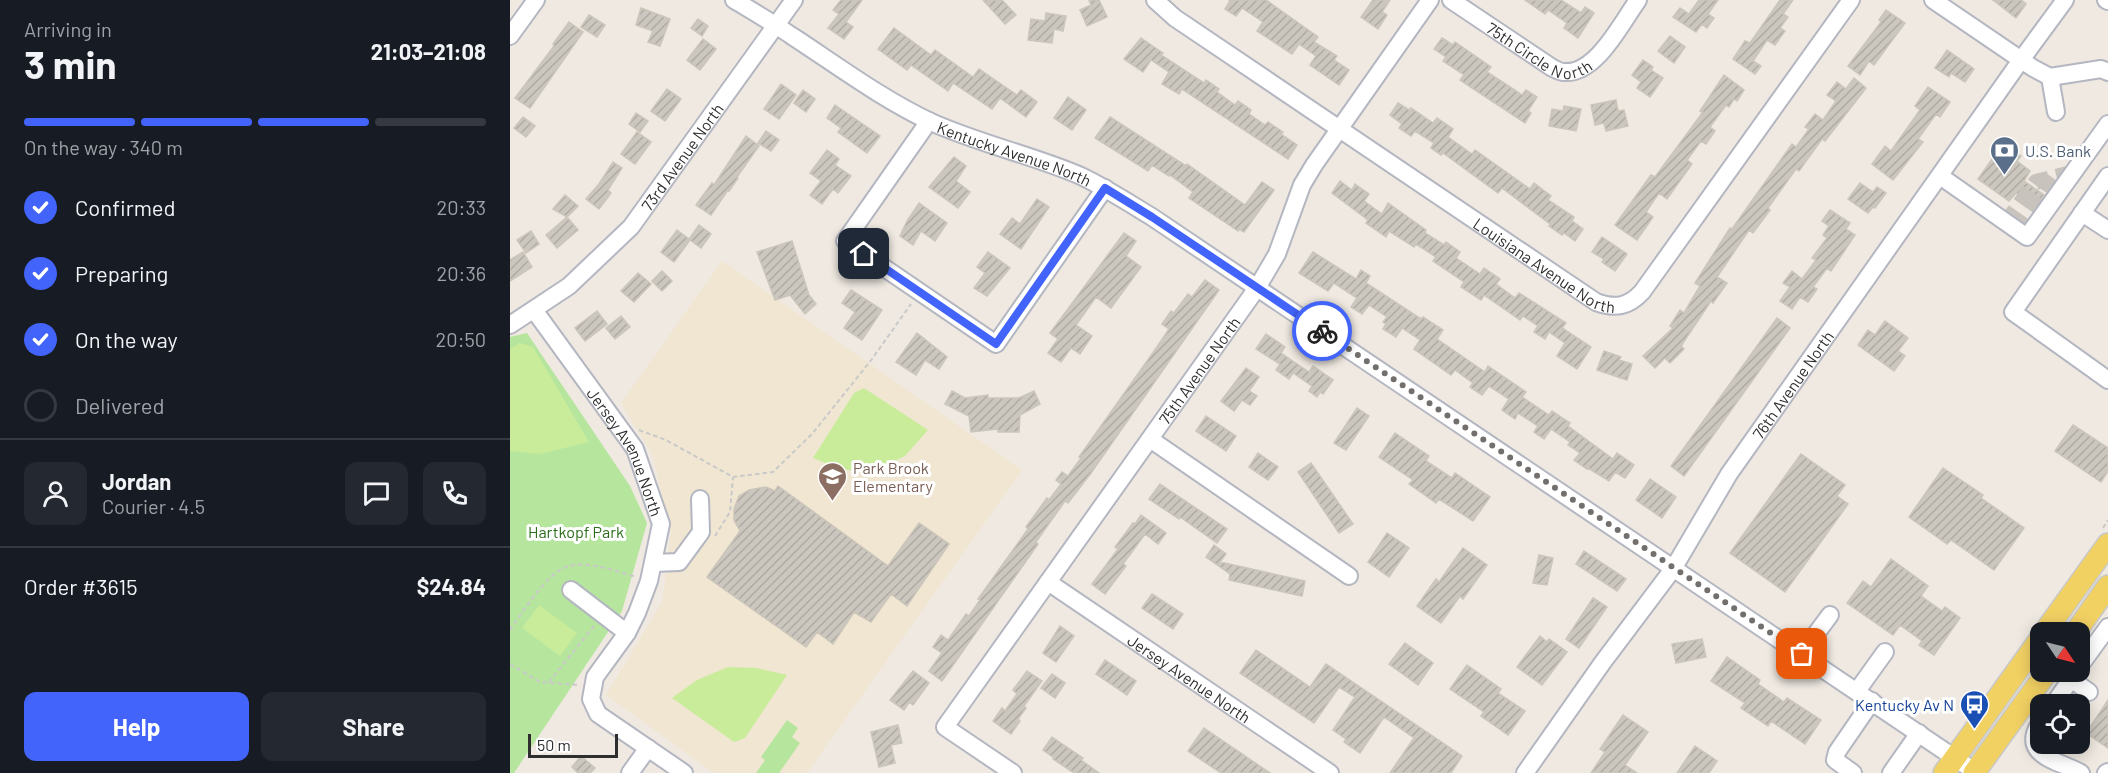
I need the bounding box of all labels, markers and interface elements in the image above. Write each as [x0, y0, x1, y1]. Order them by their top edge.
text: Arriving in [24, 17, 112, 41]
street label: 75th Circle North [1484, 17, 1595, 82]
text: 21:03–21:08 [371, 38, 486, 64]
text: 3 min [24, 40, 117, 87]
street label: 73rd Avenue North [637, 99, 727, 214]
street label: Kentucky Avenue North [935, 116, 1095, 189]
bank icon: U.S. Bank [1988, 134, 2020, 176]
text: On the way · 340 m [24, 135, 183, 159]
place label: U.S. Bank [2025, 141, 2091, 160]
icon: check [24, 191, 57, 224]
text: Confirmed [75, 194, 175, 220]
text: 20:33 [437, 195, 486, 219]
street label: Louisiana Avenue North [1470, 213, 1616, 316]
pin [838, 228, 889, 279]
icon: home [847, 237, 880, 270]
icon: check [24, 257, 57, 290]
text: Preparing [75, 260, 168, 286]
text: 20:36 [437, 261, 486, 285]
courier [1292, 301, 1352, 361]
street label: 75th Avenue North [1154, 313, 1243, 428]
icon: bike [1306, 315, 1339, 348]
icon: check [24, 323, 57, 356]
text: On the way [75, 326, 178, 352]
text: 20:50 [436, 327, 486, 351]
street label: 76th Avenue North [1748, 327, 1837, 442]
street label: Jersey Avenue North [584, 384, 667, 519]
text: Delivered [75, 392, 164, 418]
place label: Park Brook Elementary [853, 458, 933, 495]
school or university icon: Park Brook Elementary [816, 460, 848, 502]
button: person [24, 462, 87, 525]
button: chat [345, 462, 408, 525]
button: phone [423, 462, 486, 525]
text: Jordan [102, 468, 171, 494]
text: Courier · 4.5 [102, 494, 205, 518]
park label: Hartkopf Park [528, 522, 624, 541]
text: Order #3615 [24, 573, 138, 599]
text: $24.84 [417, 573, 486, 599]
north arrow [2030, 622, 2090, 682]
map controls [2030, 622, 2090, 754]
pin [1776, 628, 1827, 679]
street label: Jersey Avenue North [1125, 630, 1255, 726]
icon: bag [1785, 637, 1818, 670]
bus stop icon: Kentucky Av N [1959, 688, 1991, 730]
button: Help [24, 692, 249, 761]
button: Share [261, 692, 486, 761]
button: locate [2030, 694, 2090, 754]
place label: Kentucky Av N [1855, 695, 1954, 714]
scale bar [528, 731, 618, 758]
text: 50 m [537, 735, 571, 754]

